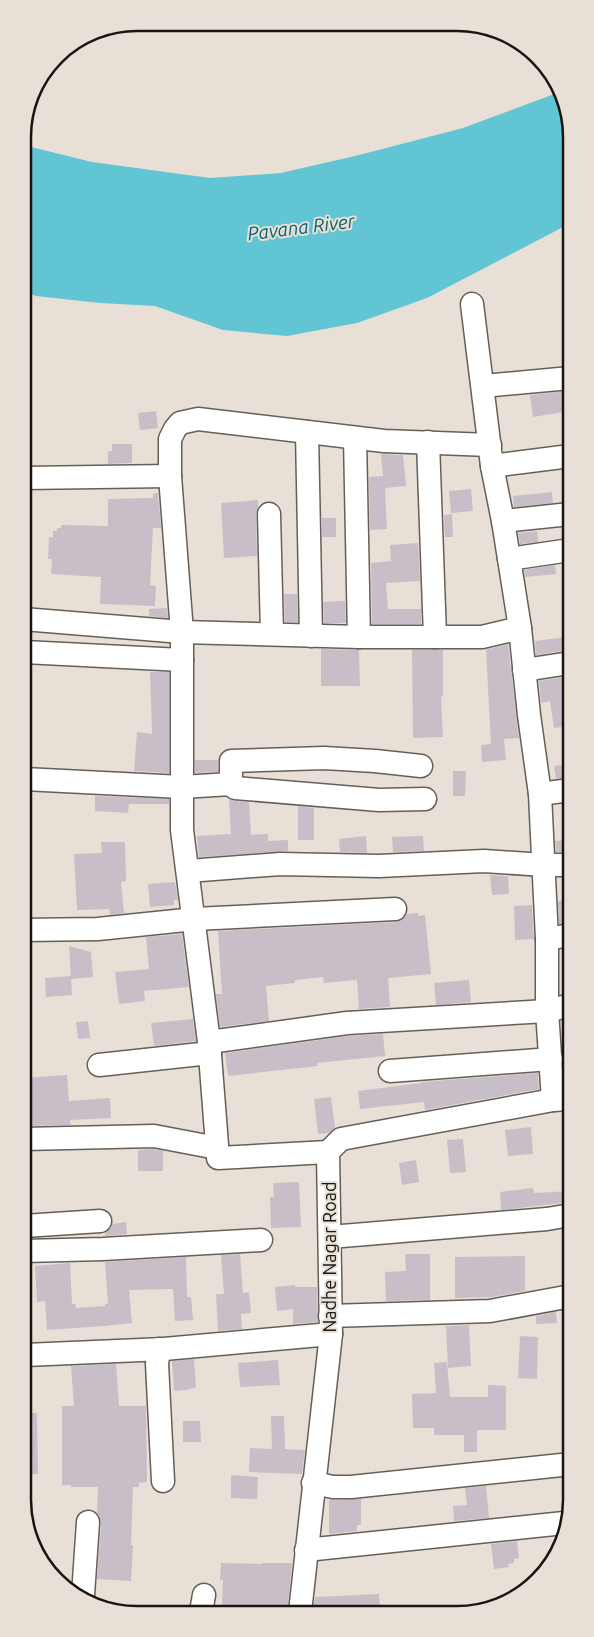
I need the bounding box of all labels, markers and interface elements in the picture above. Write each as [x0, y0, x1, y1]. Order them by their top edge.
water label: Pavana River [246, 209, 357, 245]
street label: Nadhe Nagar Road [319, 1181, 339, 1333]

